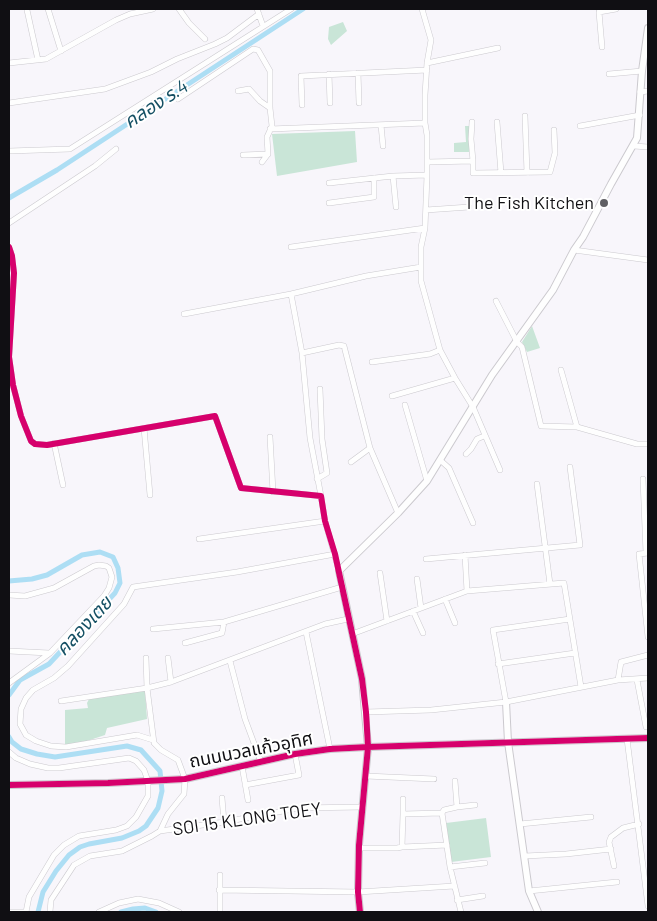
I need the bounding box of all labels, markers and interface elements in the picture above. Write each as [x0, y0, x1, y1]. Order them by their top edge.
water label: คลอง ร.4 [120, 75, 192, 133]
place label: The Fish Kitchen [464, 192, 594, 214]
marker: The Fish Kitchen [598, 197, 610, 209]
water label: คลองเตย [51, 592, 117, 660]
street label: ถนนนวลแก้วอุทิศ [187, 727, 315, 773]
street label: SOI 15 KLONG TOEY [171, 798, 323, 840]

